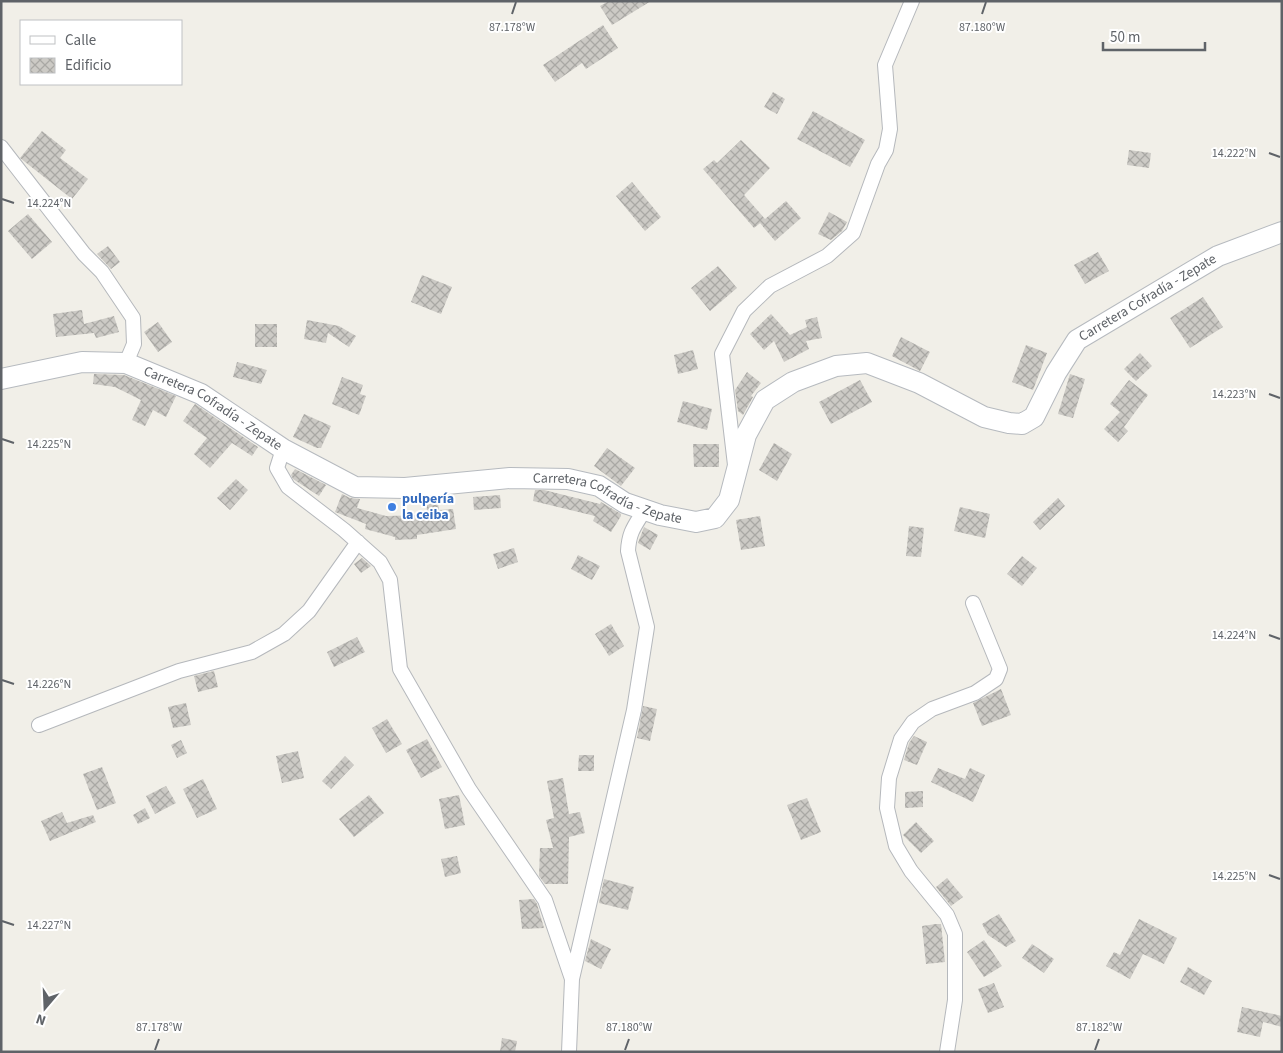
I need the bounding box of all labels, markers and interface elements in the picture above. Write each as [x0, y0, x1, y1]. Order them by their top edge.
text: 87.178°W [489, 19, 536, 36]
text: 87.180°W [959, 19, 1006, 36]
legend [20, 20, 182, 85]
scale bar [1103, 20, 1206, 52]
text: 50 m [1110, 27, 1140, 48]
text: Calle [65, 30, 96, 51]
text: Edificio [65, 55, 112, 76]
text: 14.222°N [1212, 145, 1256, 162]
text: 14.224°N [27, 195, 71, 212]
street label: Carretera Cofradía - Zepate [1075, 249, 1220, 347]
street label: Carretera Cofradía - Zepate [140, 361, 286, 456]
text: 14.223°N [1212, 386, 1256, 403]
text: 14.225°N [27, 436, 71, 453]
street label: Carretera Cofradía - Zepate [533, 468, 684, 529]
place label: pulpería la ceiba [402, 489, 454, 525]
marker: pulpería la ceiba [386, 501, 398, 513]
text: 14.224°N [1212, 627, 1256, 644]
text: 14.226°N [27, 676, 71, 693]
text: 14.225°N [1212, 868, 1256, 885]
text: 14.227°N [27, 917, 71, 934]
north arrow [20, 983, 70, 1033]
text: N [33, 1008, 49, 1030]
text: 87.178°W [136, 1019, 183, 1036]
text: 87.180°W [606, 1019, 653, 1036]
text: 87.182°W [1076, 1019, 1123, 1036]

